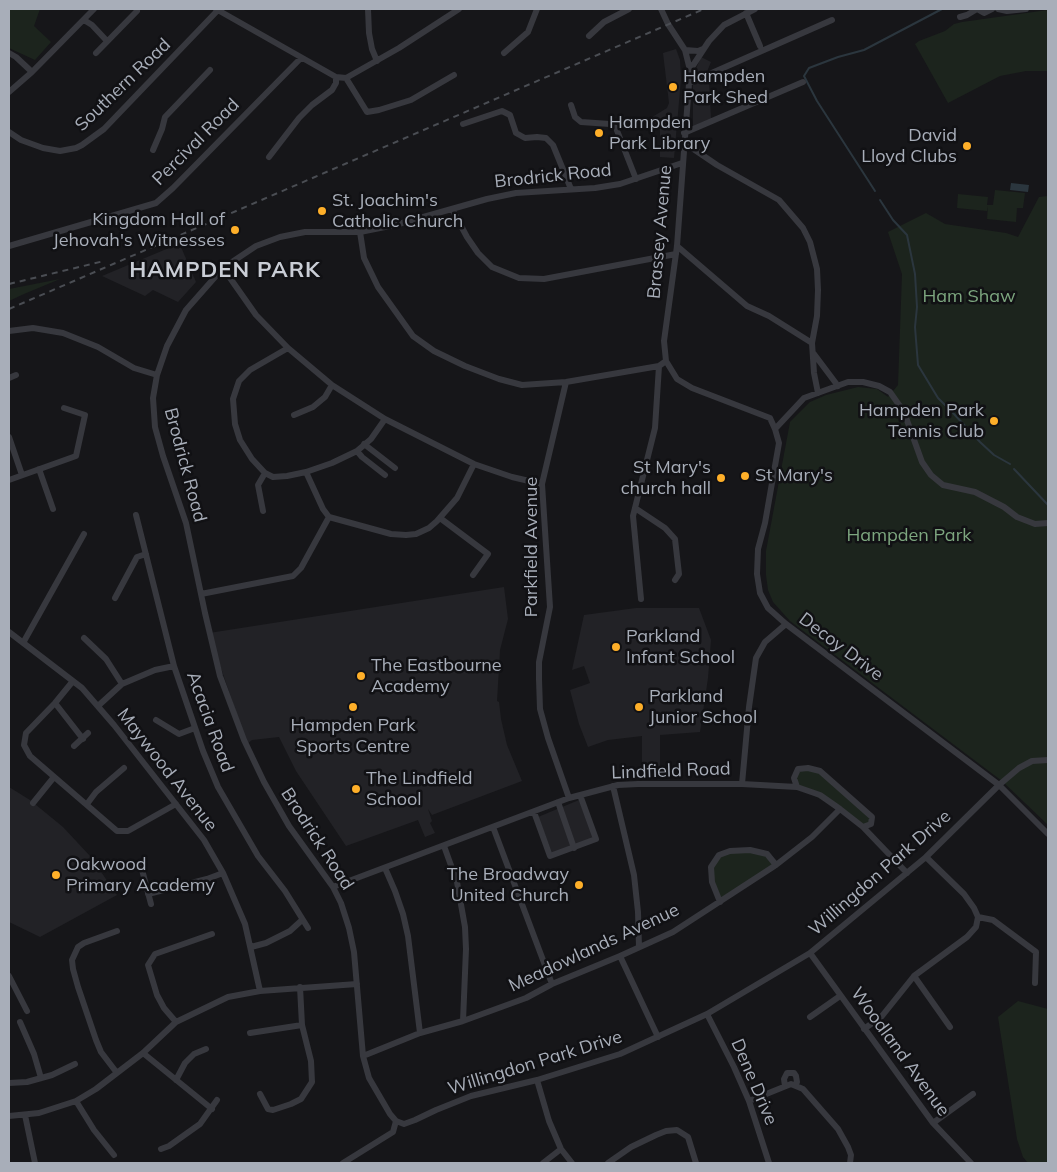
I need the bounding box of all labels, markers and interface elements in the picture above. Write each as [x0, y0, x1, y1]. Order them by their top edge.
street label: Southern Road [71, 34, 175, 136]
place label: Hampden Park Shed [683, 66, 768, 108]
marker: Hampden Park Shed [667, 81, 679, 93]
street label: Percival Road [148, 94, 244, 190]
place label: Hampden Park Library [609, 112, 710, 154]
place label: David Lloyd Clubs [861, 125, 957, 168]
marker: Hampden Park Library [593, 127, 605, 139]
marker: David Lloyd Clubs [961, 140, 973, 152]
street label: Brodrick Road [493, 159, 613, 193]
street label: Brassey Avenue [643, 164, 677, 300]
place label: St. Joachim's Catholic Church [332, 190, 463, 232]
marker: St. Joachim's Catholic Church [316, 205, 328, 217]
place label: Kingdom Hall of Jehovah's Witnesses [53, 209, 225, 252]
marker: Kingdom Hall of Jehovah's Witnesses [229, 224, 241, 236]
district label: HAMPDEN PARK [128, 257, 322, 283]
park label: Ham Shaw [922, 286, 1016, 308]
place label: Hampden Park Tennis Club [859, 400, 984, 442]
street label: Brodrick Road [159, 405, 211, 525]
marker: Hampden Park Tennis Club [988, 415, 1000, 427]
place label: St Mary's church hall [621, 457, 711, 499]
place label: St Mary's [755, 465, 833, 487]
marker: St Mary's [739, 470, 751, 482]
marker: St Mary's church hall [715, 472, 727, 484]
street label: Parkfield Avenue [521, 477, 543, 617]
park label: Hampden Park [847, 525, 971, 547]
street label: Decoy Drive [795, 608, 887, 686]
place label: Parkland Infant School [626, 626, 735, 669]
marker: Parkland Infant School [610, 641, 622, 653]
place label: The Eastbourne Academy [371, 655, 502, 698]
street label: Acacia Road [182, 669, 238, 775]
marker: The Eastbourne Academy [355, 670, 367, 682]
place label: Parkland Junior School [649, 686, 757, 729]
marker: Hampden Park Sports Centre [347, 701, 359, 713]
marker: Parkland Junior School [633, 701, 645, 713]
street label: Maywood Avenue [112, 704, 222, 836]
place label: Hampden Park Sports Centre [291, 715, 415, 758]
street label: Lindfield Road [611, 758, 731, 784]
place label: The Lindfield School [366, 768, 473, 811]
marker: The Lindfield School [350, 783, 362, 795]
street label: Brodrick Road [276, 784, 358, 894]
street label: Willingdon Park Drive [805, 805, 955, 941]
place label: Oakwood Primary Academy [66, 854, 215, 896]
place label: The Broadway United Church [447, 864, 569, 906]
marker: Oakwood Primary Academy [50, 869, 62, 881]
marker: The Broadway United Church [573, 879, 585, 891]
street label: Meadowlands Avenue [505, 899, 683, 997]
street label: Woodland Avenue [846, 983, 954, 1121]
street label: Willingdon Park Drive [445, 1026, 625, 1100]
street label: Dene Drive [726, 1036, 782, 1128]

